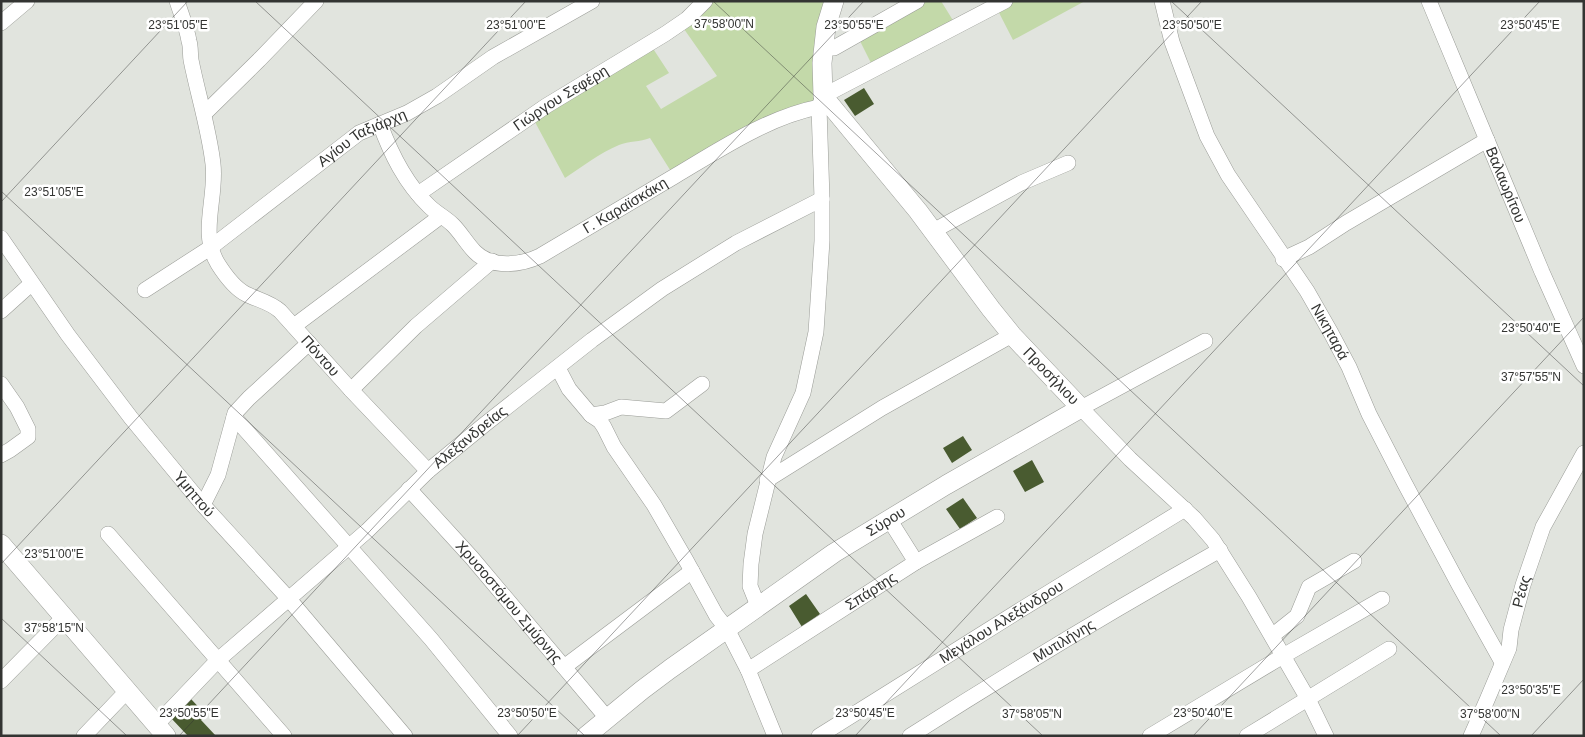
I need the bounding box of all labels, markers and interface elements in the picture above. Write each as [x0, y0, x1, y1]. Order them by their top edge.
text: 37°58'00"N [694, 17, 754, 31]
text: 23°51'05"E [148, 18, 208, 32]
text: 23°51'00"E [486, 18, 546, 32]
text: 23°50'55"E [824, 18, 884, 32]
text: 23°50'50"E [1162, 18, 1222, 32]
text: 23°50'45"E [1500, 18, 1560, 32]
street label: Γιώργου Σεφέρη [510, 62, 611, 134]
street label: Αγίου Ταξιάρχη [314, 105, 409, 170]
street label: Βαλαωρίτου [1483, 144, 1529, 225]
street label: Γ. Καραϊσκάκη [580, 174, 670, 237]
text: 23°51'05"E [24, 185, 84, 199]
street label: Νικηταρά [1308, 300, 1353, 363]
text: 23°50'40"E [1501, 321, 1561, 335]
street label: Πόντου [298, 332, 343, 379]
street label: Προσήλιου [1020, 344, 1083, 408]
text: 37°57'55"N [1501, 370, 1561, 384]
street label: Αλεξανδρείας [429, 402, 510, 471]
street label: Υμηττού [171, 468, 218, 520]
street label: Σύρου [863, 503, 908, 539]
street label: Χρυσοστόμου Σμύρνης [453, 537, 566, 666]
text: 23°51'00"E [24, 547, 84, 561]
street label: Σπάρτης [842, 568, 899, 613]
street label: Ρέας [1508, 573, 1534, 609]
street label: Μεγάλου Αλεξάνδρου [936, 577, 1066, 667]
street label: Μυτιλήνης [1030, 615, 1098, 665]
text: 37°58'15"N [24, 621, 84, 635]
text: 23°50'35"E [1501, 683, 1561, 697]
text: 23°50'55"E [159, 706, 219, 720]
text: 23°50'50"E [497, 706, 557, 720]
text: 23°50'45"E [835, 706, 895, 720]
text: 23°50'40"E [1173, 706, 1233, 720]
text: 37°58'05"N [1002, 707, 1062, 721]
text: 37°58'00"N [1460, 707, 1520, 721]

